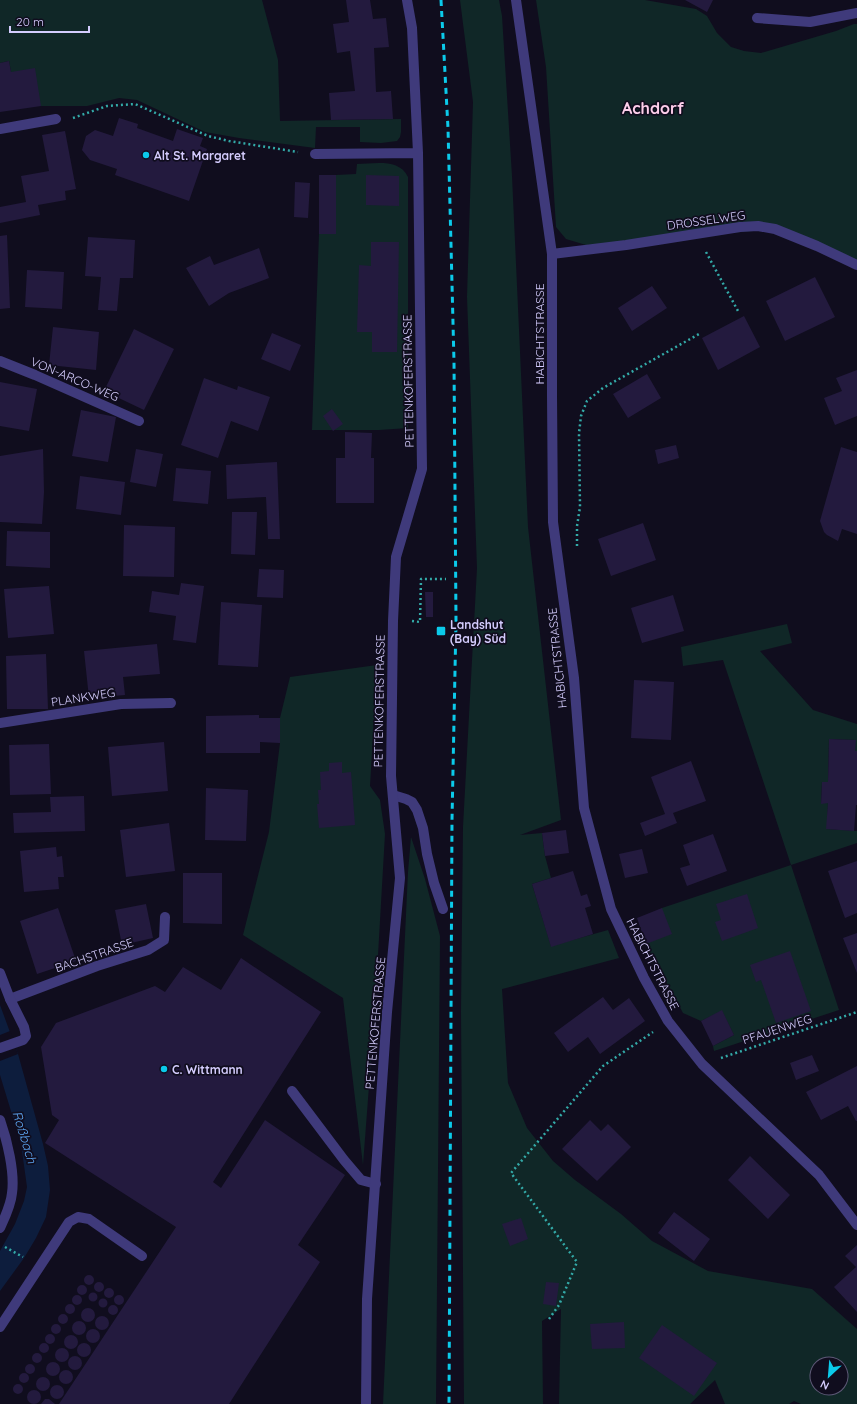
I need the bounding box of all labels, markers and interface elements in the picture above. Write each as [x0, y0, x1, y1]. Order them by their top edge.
scale bar [10, 8, 89, 34]
text: 20 m [16, 14, 44, 29]
district label: Achdorf [622, 98, 684, 118]
place label: Alt St. Margaret [154, 148, 246, 163]
marker: Alt St. Margaret [141, 150, 151, 160]
street label: DROSSELWEG [666, 207, 746, 233]
street label: HABICHTSTRASSE [532, 283, 547, 385]
street label: PETTENKOFERSTRASSE [399, 314, 417, 448]
street label: VON-ARCO-WEG [29, 354, 121, 404]
street label: HABICHTSTRASSE [544, 607, 570, 709]
place label: Landshut (Bay) Süd [450, 617, 506, 646]
marker: Landshut (Bay) Süd [435, 625, 447, 637]
street label: PETTENKOFERSTRASSE [370, 634, 388, 768]
street label: PLANKWEG [50, 685, 116, 709]
street label: HABICHTSTRASSE [623, 916, 683, 1013]
street label: BACHSTRASSE [53, 934, 135, 975]
street label: PETTENKOFERSTRASSE [362, 956, 388, 1090]
street label: PFAUENWEG [740, 1011, 814, 1047]
place label: C. Wittmann [172, 1062, 243, 1077]
marker: C. Wittmann [159, 1064, 169, 1074]
water label: Roßbach [9, 1109, 41, 1166]
north arrow [809, 1356, 849, 1396]
text: N [818, 1377, 831, 1393]

